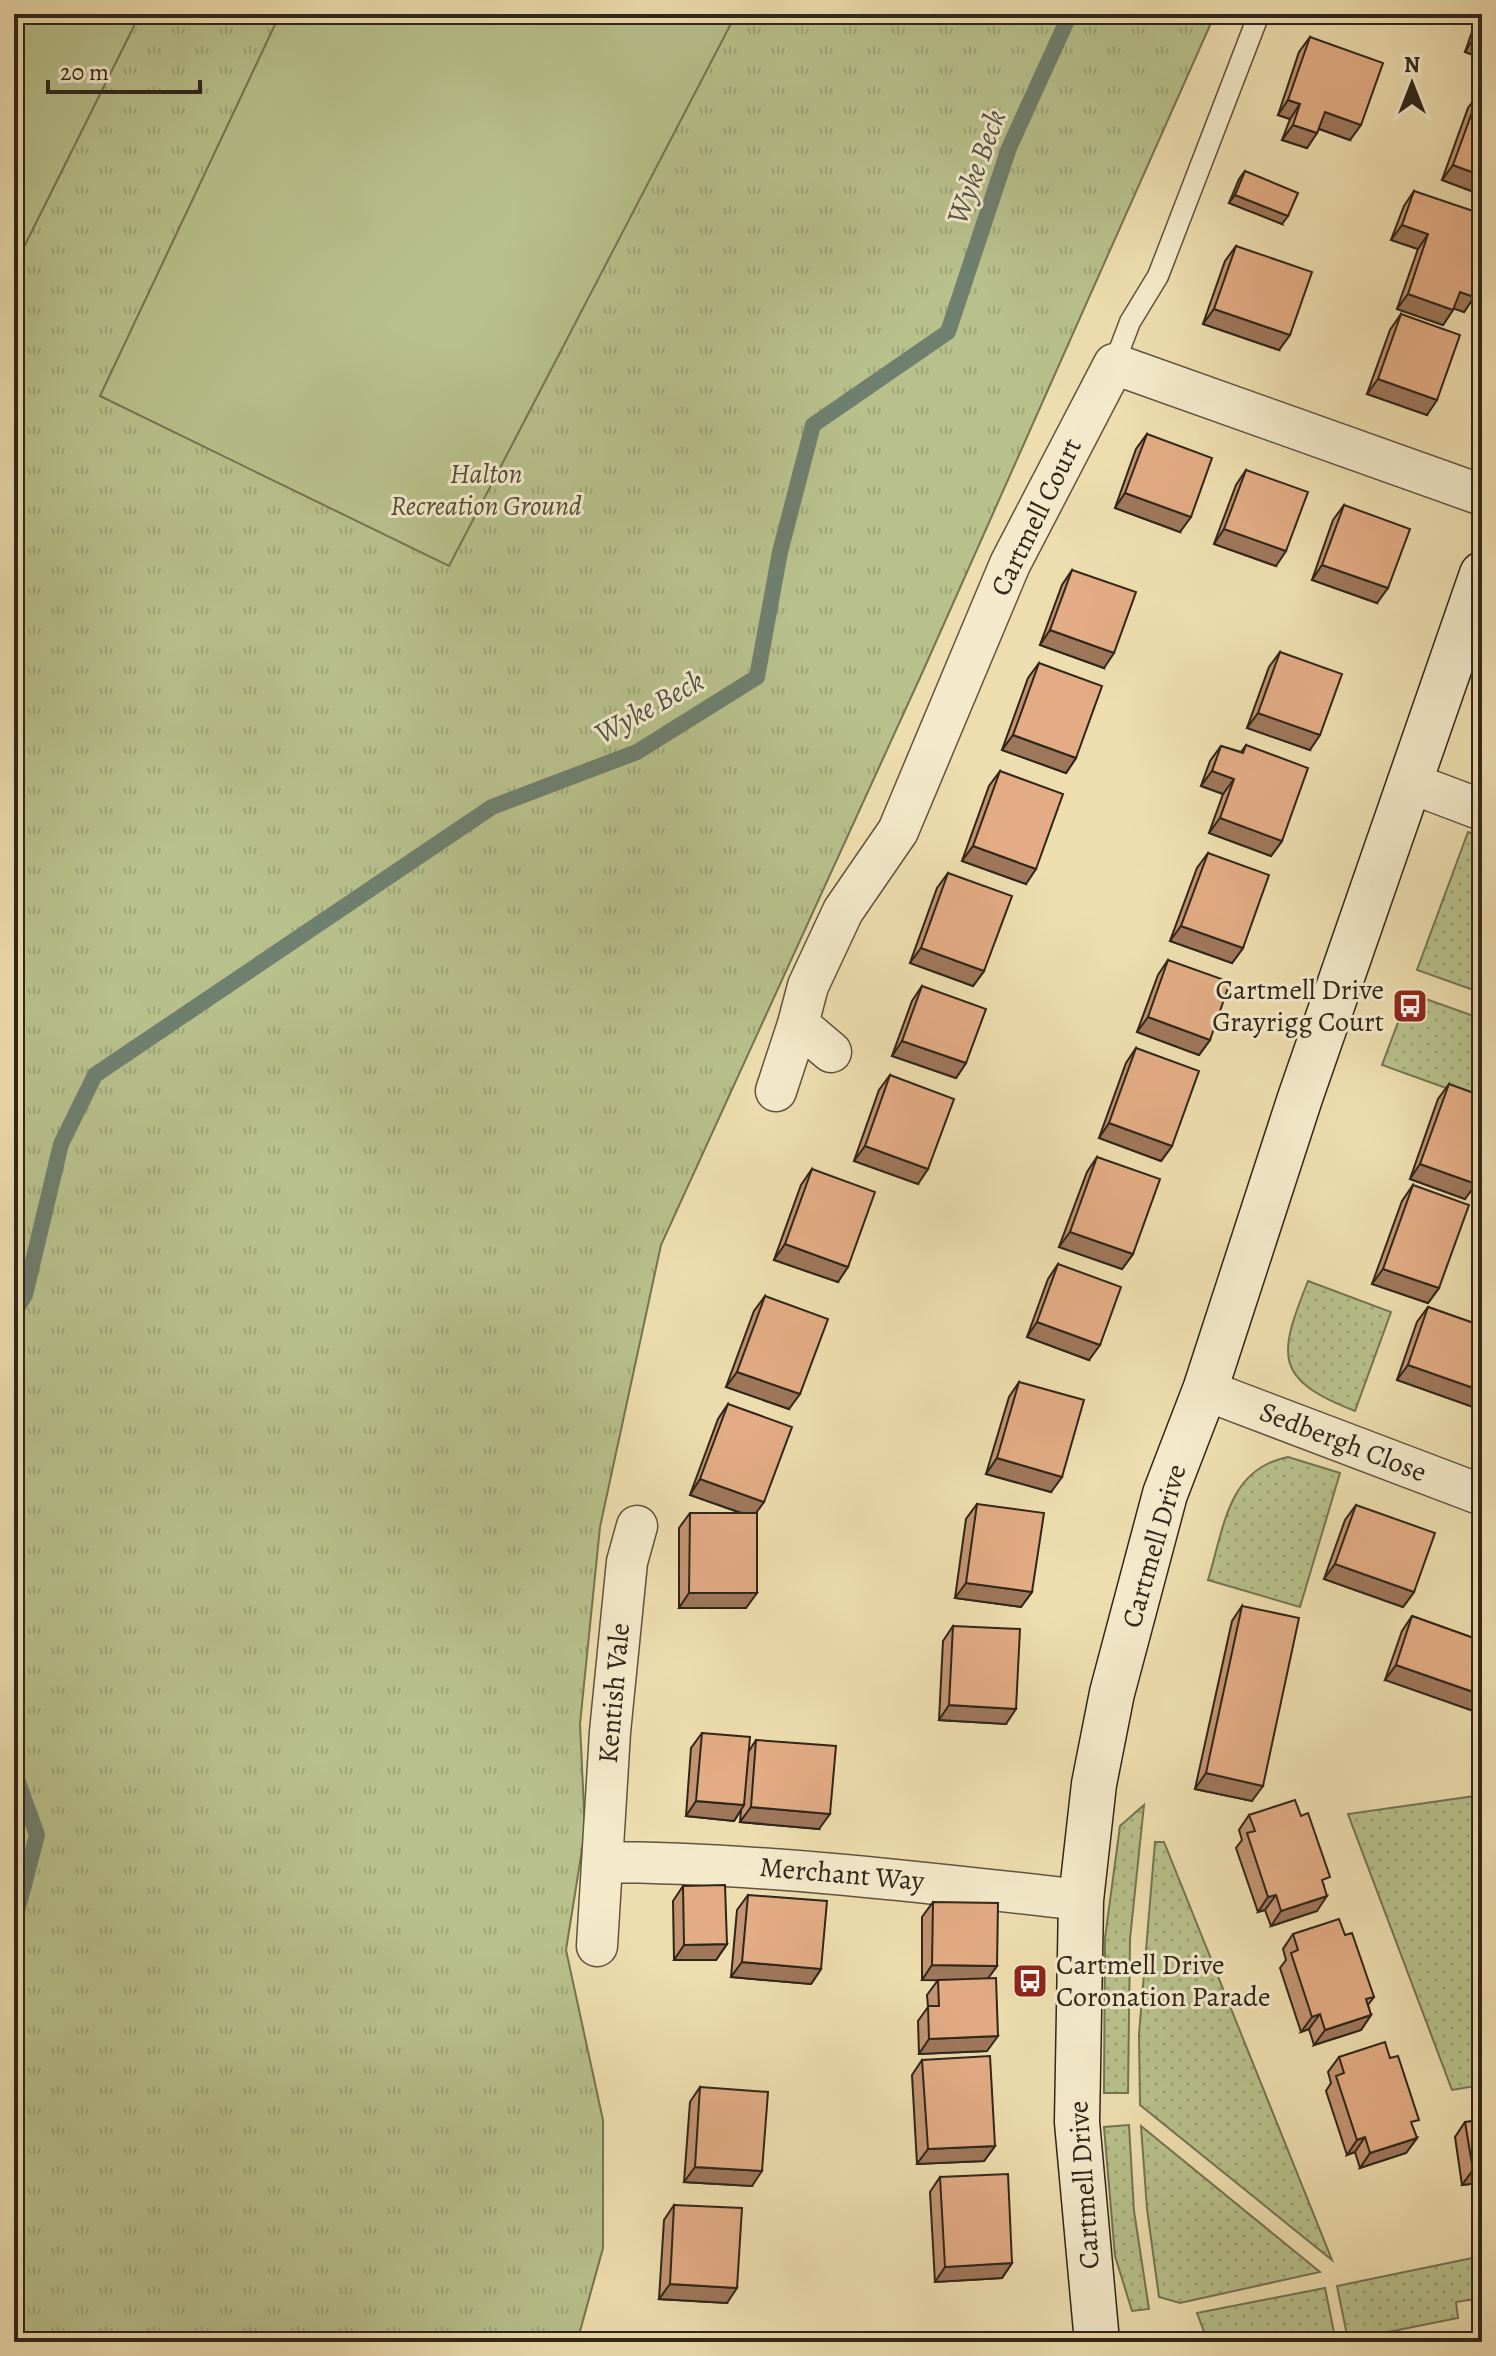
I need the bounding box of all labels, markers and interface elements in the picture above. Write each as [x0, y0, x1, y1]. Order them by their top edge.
scale bar [48, 44, 200, 94]
north arrow [1372, 44, 1452, 124]
text: N [1404, 50, 1420, 80]
text: 20 m [60, 56, 109, 88]
water label: Wyke Beck [937, 104, 1015, 230]
street label: Cartmell Court [981, 432, 1091, 602]
park label: Halton Recreation Ground [390, 455, 582, 525]
water label: Wyke Beck [587, 661, 711, 753]
place label: Cartmell Drive Grayrigg Court [1212, 971, 1384, 1041]
bus stop icon: Cartmell Drive Grayrigg Court [1391, 987, 1429, 1025]
street label: Sedbergh Close [1254, 1393, 1432, 1491]
street label: Cartmell Drive [1113, 1460, 1195, 1632]
street label: Kentish Vale [589, 1621, 639, 1765]
street label: Merchant Way [758, 1848, 926, 1900]
place label: Cartmell Drive Coronation Parade [1056, 1946, 1271, 2016]
bus stop icon: Cartmell Drive Coronation Parade [1011, 1962, 1049, 2000]
street label: Cartmell Drive [1059, 2100, 1109, 2270]

